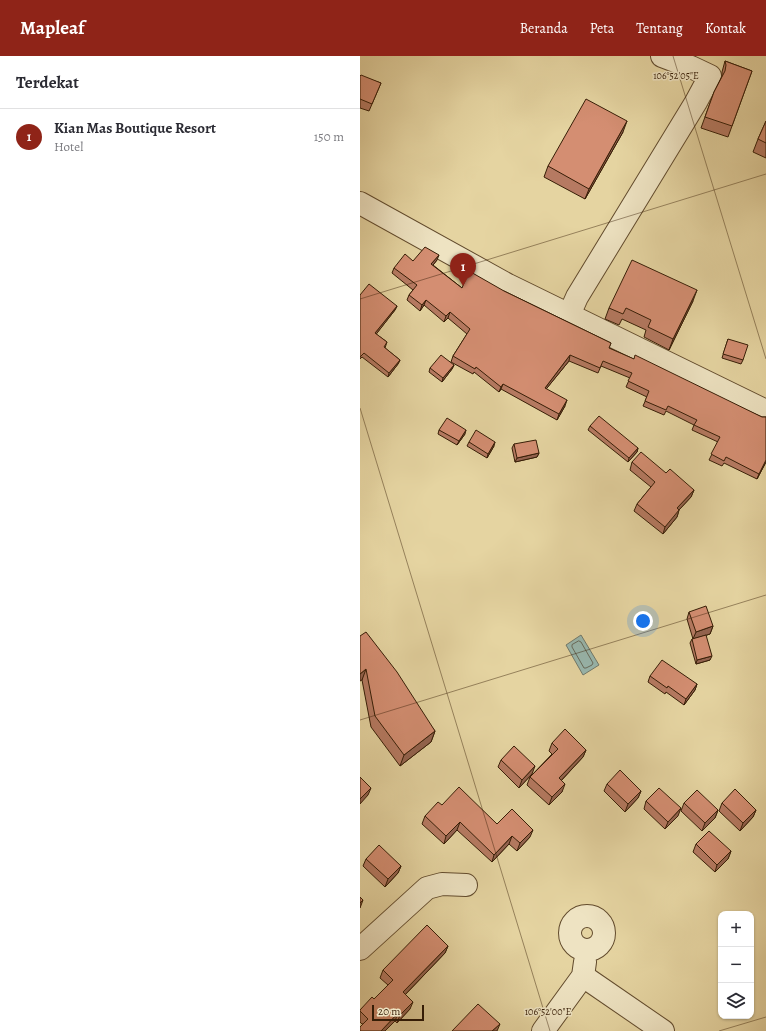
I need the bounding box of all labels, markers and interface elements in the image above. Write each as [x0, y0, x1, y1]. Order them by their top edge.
text: Mapleaf [20, 15, 85, 41]
text: Beranda [520, 19, 568, 38]
text: Peta [590, 19, 614, 38]
text: Tentang [636, 19, 683, 38]
text: Kontak [705, 19, 746, 38]
text: 106°52'05"E [653, 69, 699, 82]
text: Terdekat [16, 71, 79, 94]
text: Kian Mas Boutique Resort [54, 118, 216, 138]
text: 1 [27, 128, 31, 145]
text: 150 m [314, 128, 344, 145]
text: Hotel [54, 138, 83, 155]
pin: 1 [450, 253, 476, 286]
your location [633, 611, 653, 631]
map controls [718, 911, 754, 1019]
button: + [718, 911, 754, 947]
button: − [718, 947, 754, 983]
button: layers [718, 983, 754, 1019]
scale bar [372, 1003, 424, 1022]
text: 20 m [378, 1004, 400, 1019]
text: 106°52'00"E [525, 1005, 571, 1018]

